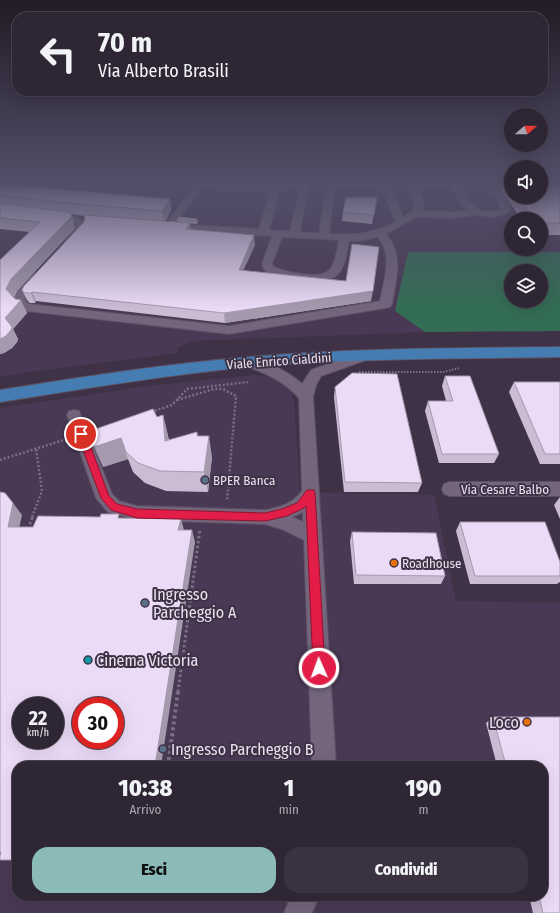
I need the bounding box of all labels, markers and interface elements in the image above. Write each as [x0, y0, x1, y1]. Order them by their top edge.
text: 70 m [98, 26, 152, 59]
icon: left [32, 28, 84, 80]
text: Via Alberto Brasili [98, 60, 229, 82]
north arrow [504, 108, 548, 152]
map controls [504, 108, 548, 308]
button: sound [504, 160, 548, 204]
button: search [504, 212, 548, 256]
button: layers [504, 264, 548, 308]
street label: Viale Enrico Cialdini [226, 350, 332, 372]
pin [64, 417, 98, 451]
icon: arrive [70, 423, 92, 445]
place label: BPER Banca [213, 473, 275, 488]
marker: BPER Banca [200, 475, 210, 485]
street label: Via Cesare Balbo [461, 482, 549, 497]
place label: Roadhouse [402, 556, 461, 571]
marker: Roadhouse [389, 558, 399, 568]
place label: Ingresso Parcheggio A [153, 585, 237, 622]
marker: Ingresso Parcheggio A [140, 598, 150, 608]
position arrow [298, 647, 340, 689]
place label: Cinema Victoria [96, 651, 198, 670]
marker: Cinema Victoria [83, 655, 93, 665]
speed limit sign: 30 [72, 697, 124, 749]
text: 22 [29, 706, 47, 730]
place label: Loco [489, 713, 519, 732]
marker: Loco [522, 717, 532, 727]
text: km/h [27, 727, 49, 739]
place label: Ingresso Parcheggio B [171, 740, 314, 759]
marker: Ingresso Parcheggio B [158, 744, 168, 754]
text: 10:38 [118, 774, 172, 802]
text: 1 [284, 774, 294, 802]
text: 190 [405, 774, 442, 802]
text: Arrivo [130, 802, 161, 817]
text: min [279, 802, 299, 817]
text: m [418, 802, 428, 817]
button: Esci [32, 847, 276, 893]
button: Condividi [284, 847, 528, 893]

